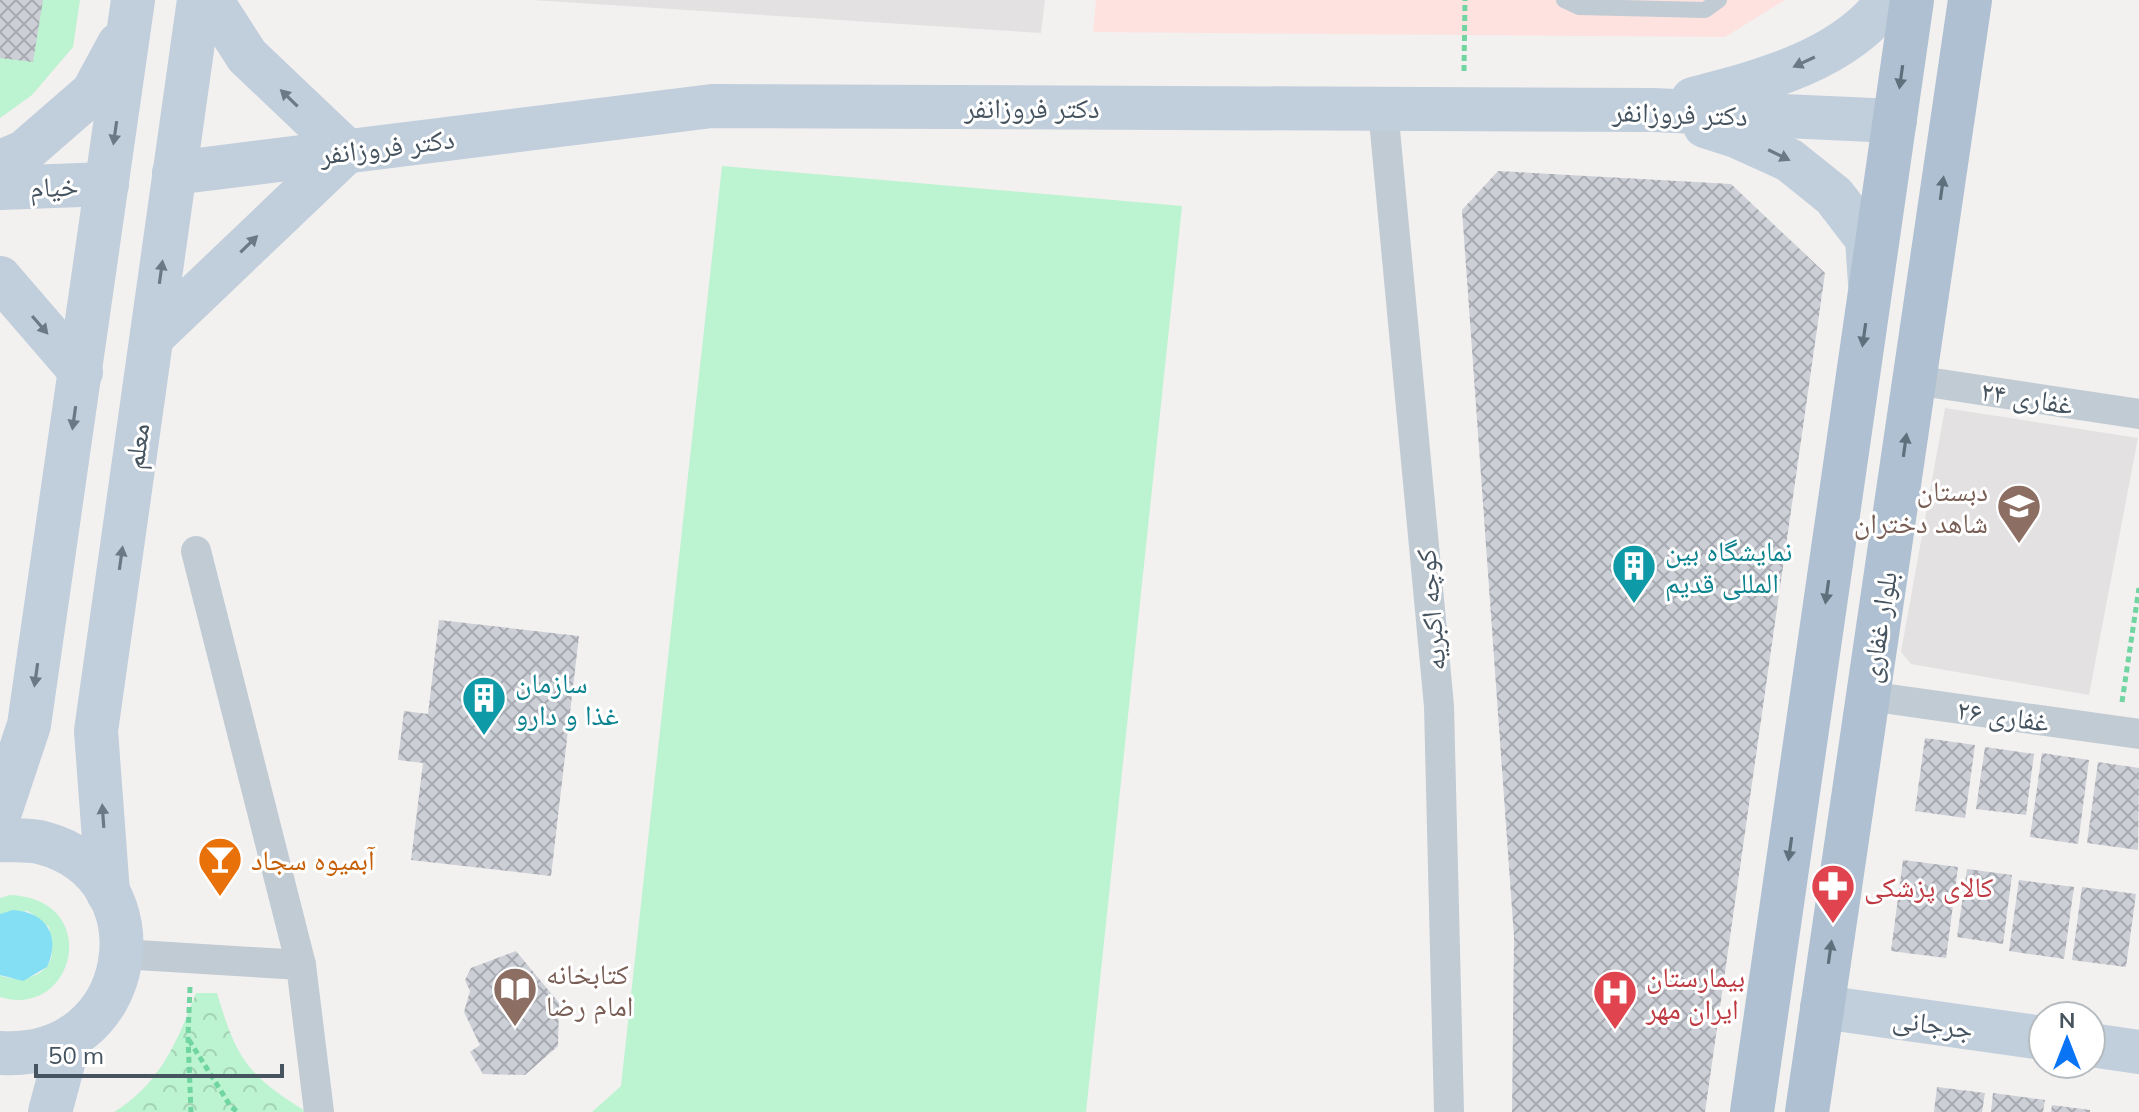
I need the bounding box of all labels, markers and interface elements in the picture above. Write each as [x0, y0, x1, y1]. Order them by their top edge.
one-way arrow [1793, 55, 1816, 68]
one-way arrow [1894, 65, 1907, 90]
one-way arrow [280, 89, 299, 108]
street label: دکتر فروزانفر [963, 90, 1100, 125]
street label: دکتر فروزانفر [1611, 93, 1748, 133]
street label: دکتر فروزانفر [317, 120, 456, 172]
one-way arrow [108, 121, 121, 146]
one-way arrow [1767, 148, 1790, 162]
street label: خیام [29, 167, 79, 207]
one-way arrow [1936, 175, 1949, 200]
one-way arrow [239, 236, 258, 254]
one-way arrow [154, 259, 167, 284]
one-way arrow [31, 315, 48, 335]
one-way arrow [1857, 322, 1870, 347]
street label: غفاری ۲۴ [1979, 372, 2075, 422]
one-way arrow [67, 406, 80, 431]
street label: معلم [115, 421, 159, 471]
one-way arrow [1899, 432, 1912, 457]
place label: دبستان شاهد دختران [1854, 473, 1988, 540]
school or university icon: دبستان شاهد دختران [1995, 482, 2043, 545]
place label: نمایشگاه بین المللی قدیم [1665, 533, 1792, 602]
building icon: نمایشگاه بین المللی قدیم [1610, 542, 1658, 605]
one-way arrow [115, 545, 128, 570]
street label: کوچه اکبریه [1407, 547, 1453, 673]
street label: بلوار غفاری [1852, 569, 1904, 685]
one-way arrow [1820, 580, 1833, 605]
one-way arrow [30, 663, 42, 688]
place label: سازمان غذا و دارو [515, 665, 619, 732]
building icon: سازمان غذا و دارو [460, 674, 508, 737]
street label: غفاری ۲۶ [1955, 691, 2051, 739]
one-way arrow [96, 803, 109, 828]
bar icon: آبمیوه سجاد [196, 835, 244, 898]
one-way arrow [1783, 837, 1796, 862]
place label: آبمیوه سجاد [251, 842, 375, 877]
pharmacy icon: کالای پزشکی [1809, 862, 1857, 925]
place label: کالای پزشکی [1864, 869, 1994, 905]
one-way arrow [1824, 939, 1837, 964]
place label: کتابخانه امام رضا [546, 956, 633, 1025]
place label: بیمارستان ایران مهر [1645, 959, 1745, 1026]
library icon: کتابخانه امام رضا [491, 965, 539, 1028]
hospital icon: بیمارستان ایران مهر [1591, 968, 1639, 1031]
street label: جرجانی [1890, 1000, 1976, 1047]
north arrow [2027, 1000, 2107, 1080]
text: N [2059, 1006, 2075, 1034]
scale bar [36, 1028, 282, 1078]
text: 50 m [48, 1040, 104, 1070]

